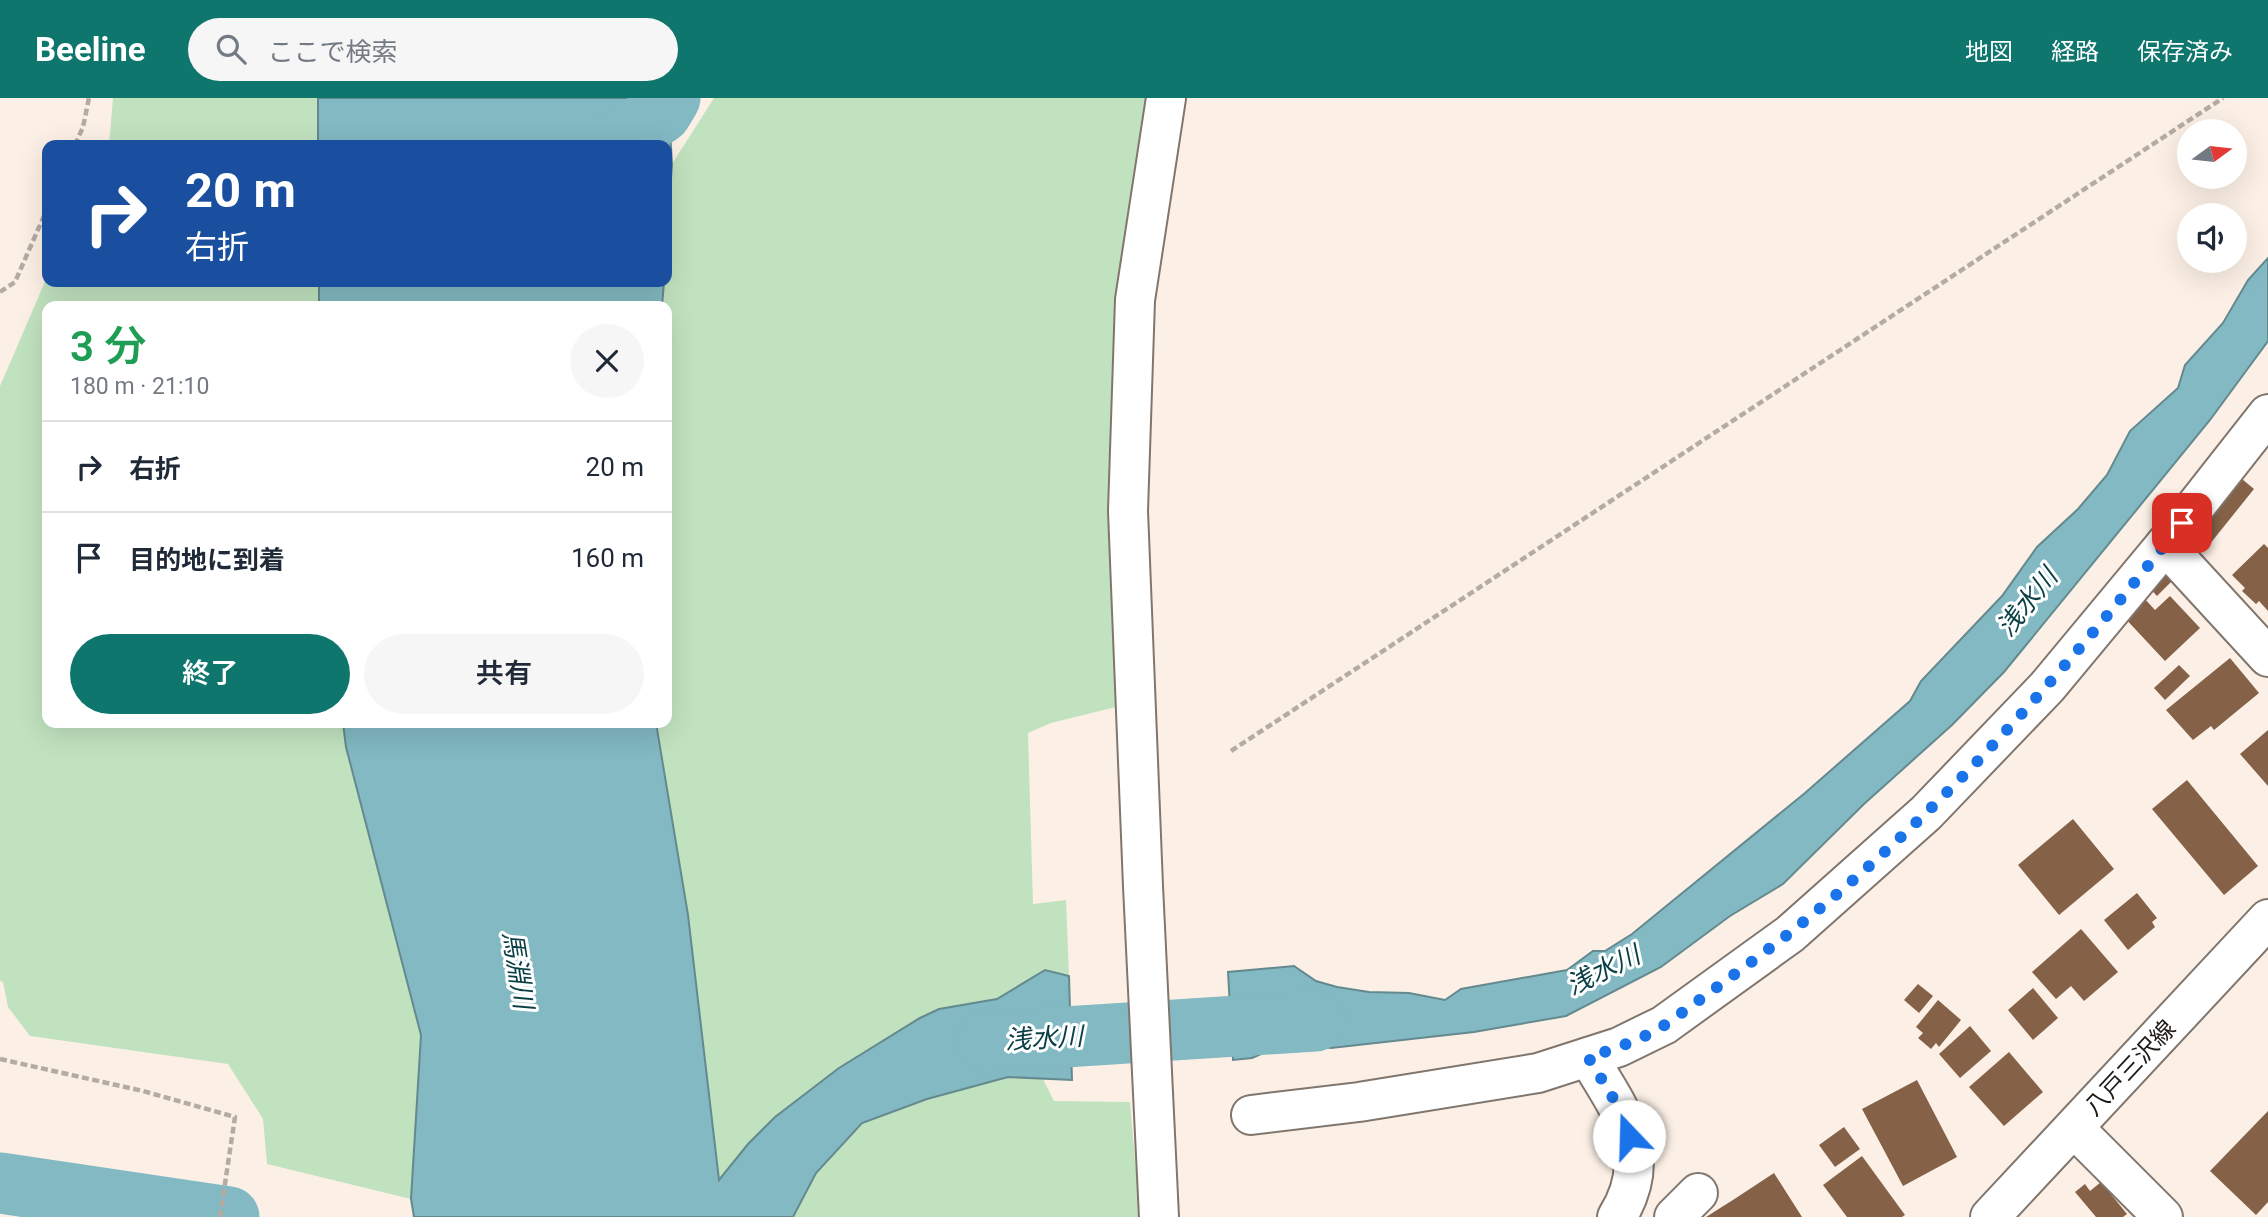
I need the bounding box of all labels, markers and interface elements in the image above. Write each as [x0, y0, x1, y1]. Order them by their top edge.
search box [188, 18, 678, 81]
text: Beeline [35, 30, 146, 69]
icon: search [212, 30, 250, 68]
text: ここで検索 [268, 37, 398, 67]
text: 地図 [1965, 38, 2013, 66]
text: 経路 [2051, 38, 2099, 66]
text: 保存済み [2137, 38, 2233, 66]
north arrow [2177, 119, 2247, 189]
map controls [2177, 119, 2247, 273]
text: 20 m [185, 162, 296, 219]
icon: right [70, 168, 161, 259]
button: sound [2177, 203, 2247, 273]
text: 右折 [185, 228, 249, 266]
text: 3 分 [70, 322, 146, 371]
button: close [570, 324, 644, 398]
text: 180 m · 21:10 [70, 373, 209, 400]
icon: right [70, 448, 108, 486]
text: 20 m [586, 452, 644, 482]
text: 右折 [129, 454, 181, 484]
pin [2152, 493, 2212, 553]
icon: arrive [2163, 504, 2201, 542]
icon: arrive [70, 539, 108, 577]
text: 160 m [571, 543, 644, 573]
text: 目的地に到着 [129, 545, 285, 575]
water label: 浅水川 [1991, 560, 2065, 642]
button: 終了 [70, 634, 350, 714]
button: 共有 [364, 634, 644, 714]
water label: 馬淵川 [497, 929, 539, 1014]
water label: 浅水川 [1561, 938, 1647, 1001]
street label: 八戸三沢線 [2079, 1015, 2181, 1121]
water label: 浅水川 [1004, 1021, 1087, 1055]
position arrow [1592, 1099, 1666, 1173]

